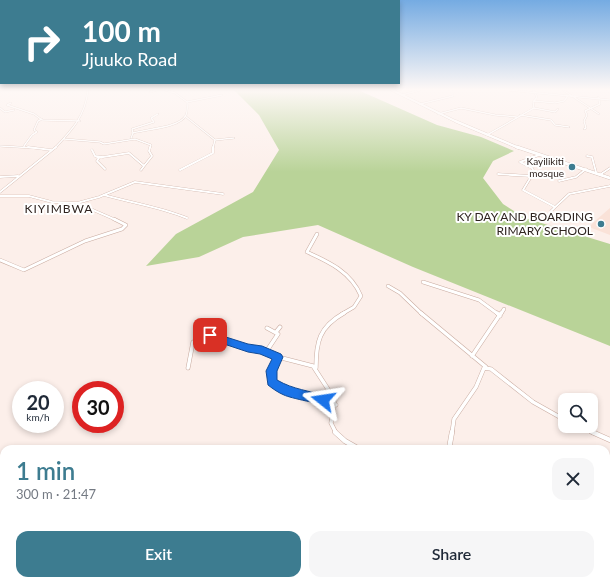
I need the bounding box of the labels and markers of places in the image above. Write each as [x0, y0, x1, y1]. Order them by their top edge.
place label: Kayilikiti mosque [527, 155, 564, 179]
marker: Kayilikiti mosque [567, 162, 577, 172]
place label: KY DAY AND BOARDING RIMARY SCHOOL [456, 209, 593, 238]
marker: KY DAY AND BOARDING RIMARY SCHOOL [596, 219, 606, 229]
pin [193, 318, 227, 352]

